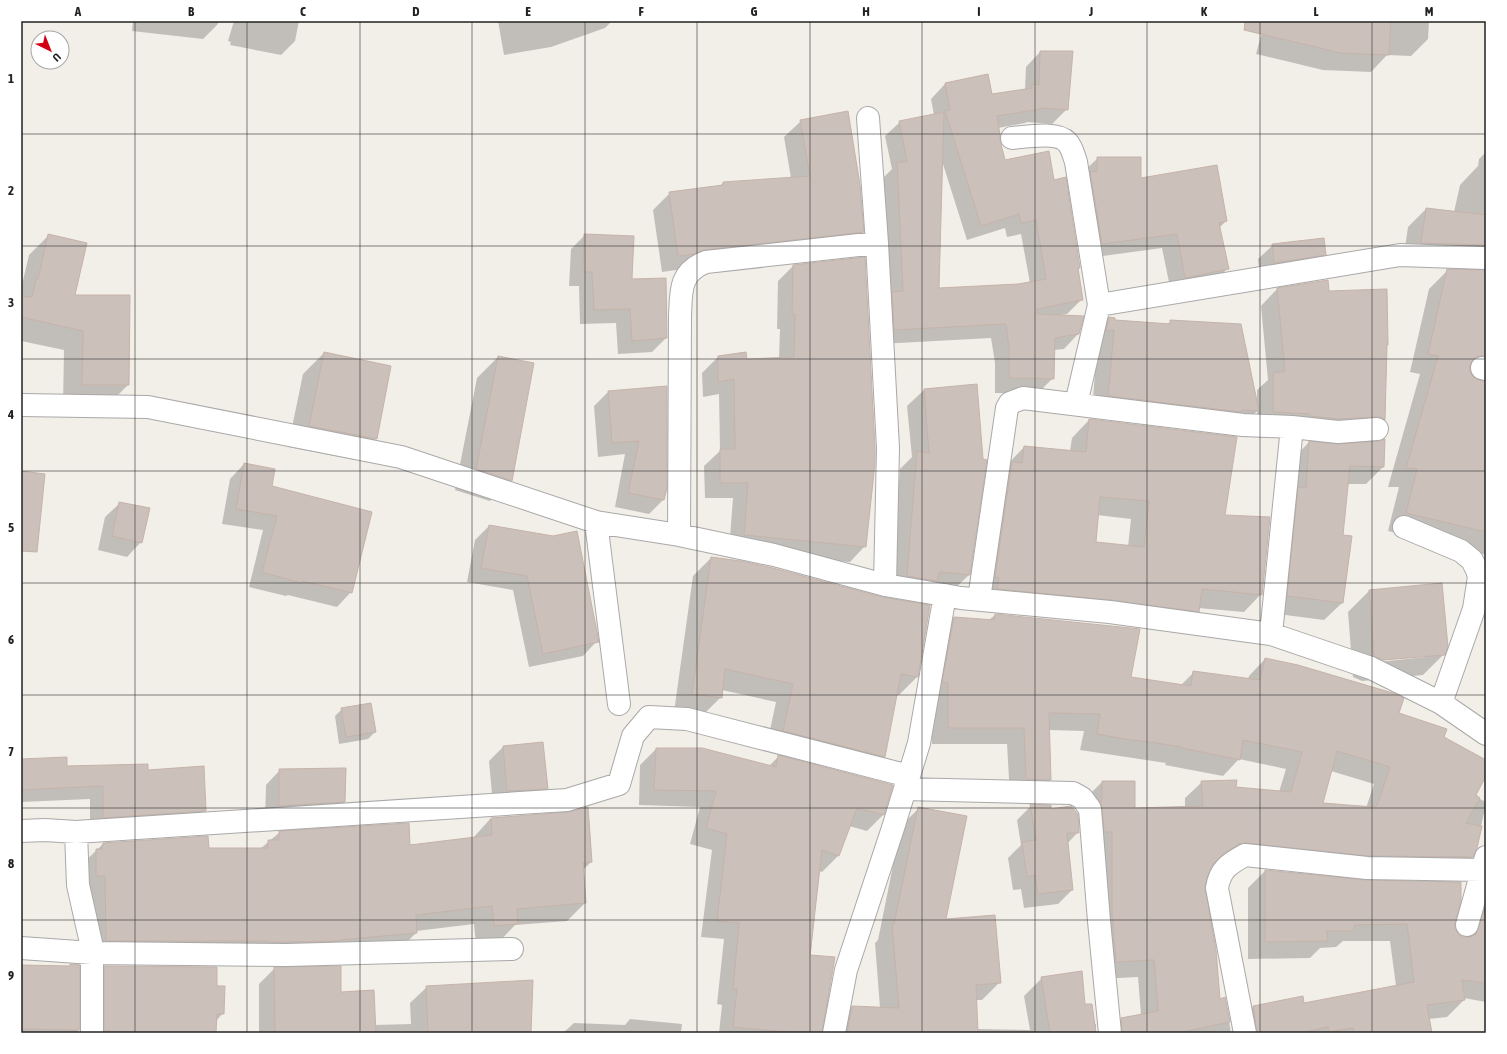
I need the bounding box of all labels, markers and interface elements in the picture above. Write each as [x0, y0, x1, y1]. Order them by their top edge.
text: A [74, 4, 82, 19]
text: B [188, 4, 195, 19]
text: C [300, 4, 306, 19]
text: D [412, 4, 420, 19]
text: E [525, 4, 531, 19]
text: F [638, 4, 644, 19]
text: G [751, 4, 758, 19]
text: H [862, 4, 870, 19]
text: I [977, 4, 981, 19]
text: J [1088, 4, 1093, 19]
text: K [1201, 4, 1208, 19]
text: L [1313, 4, 1319, 19]
text: M [1425, 4, 1434, 19]
north arrow [30, 30, 70, 70]
text: U [50, 51, 63, 64]
text: 1 [8, 71, 14, 86]
text: 2 [8, 183, 14, 198]
text: 3 [8, 295, 14, 310]
text: 4 [7, 407, 14, 422]
text: 5 [8, 520, 14, 535]
text: 6 [8, 632, 14, 647]
text: 7 [8, 744, 14, 759]
text: 8 [8, 856, 14, 871]
text: 9 [8, 968, 14, 983]

